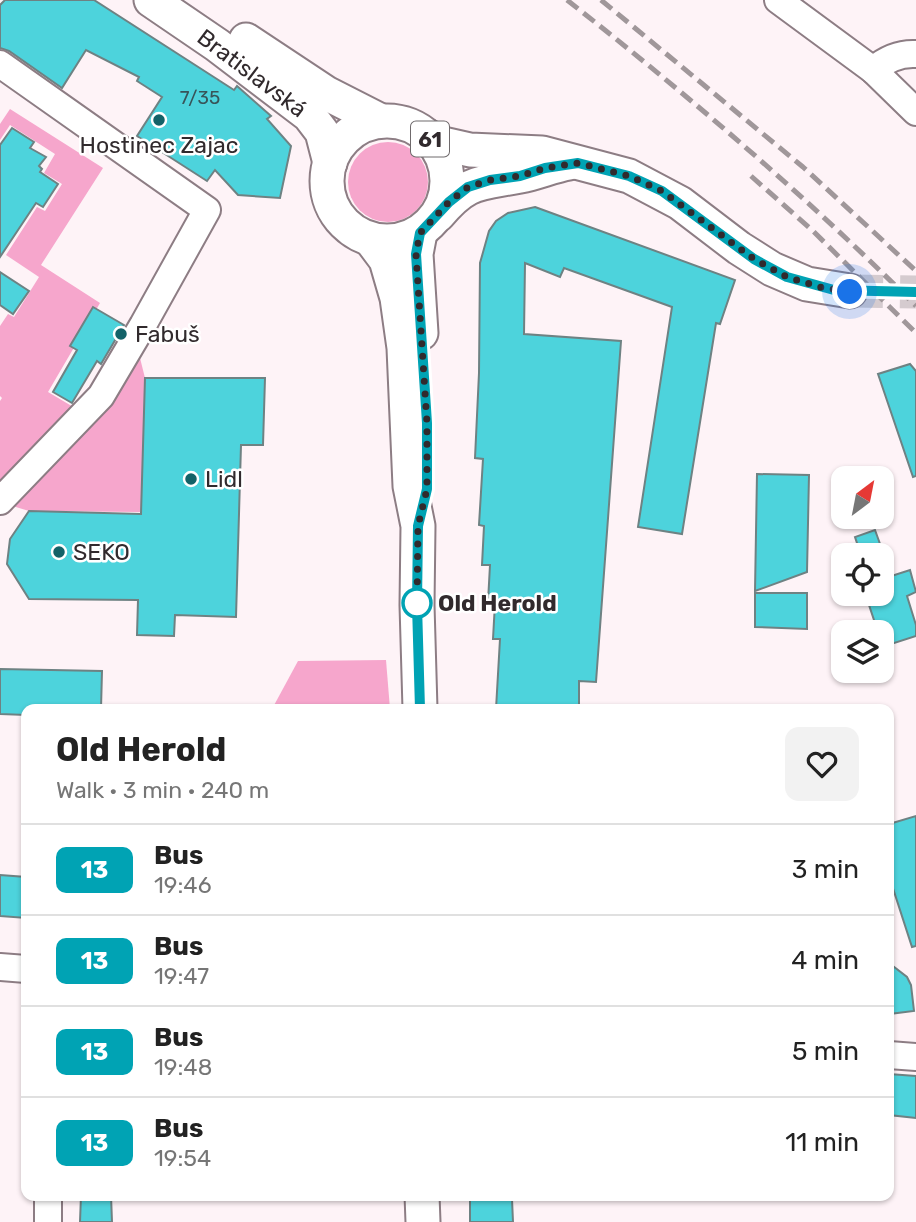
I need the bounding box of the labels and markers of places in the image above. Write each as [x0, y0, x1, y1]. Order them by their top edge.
marker: Hostinec Zajac [151, 112, 167, 128]
place label: Hostinec Zajac [79, 131, 239, 159]
place label: Fabuš [135, 320, 200, 348]
marker: Fabuš [113, 326, 129, 342]
place label: Lidl [205, 465, 243, 493]
marker: Lidl [183, 471, 199, 487]
place label: SEKO [73, 538, 130, 566]
marker: SEKO [51, 544, 67, 560]
marker: Old Herold [402, 588, 432, 618]
place label: Old Herold [438, 589, 557, 617]

